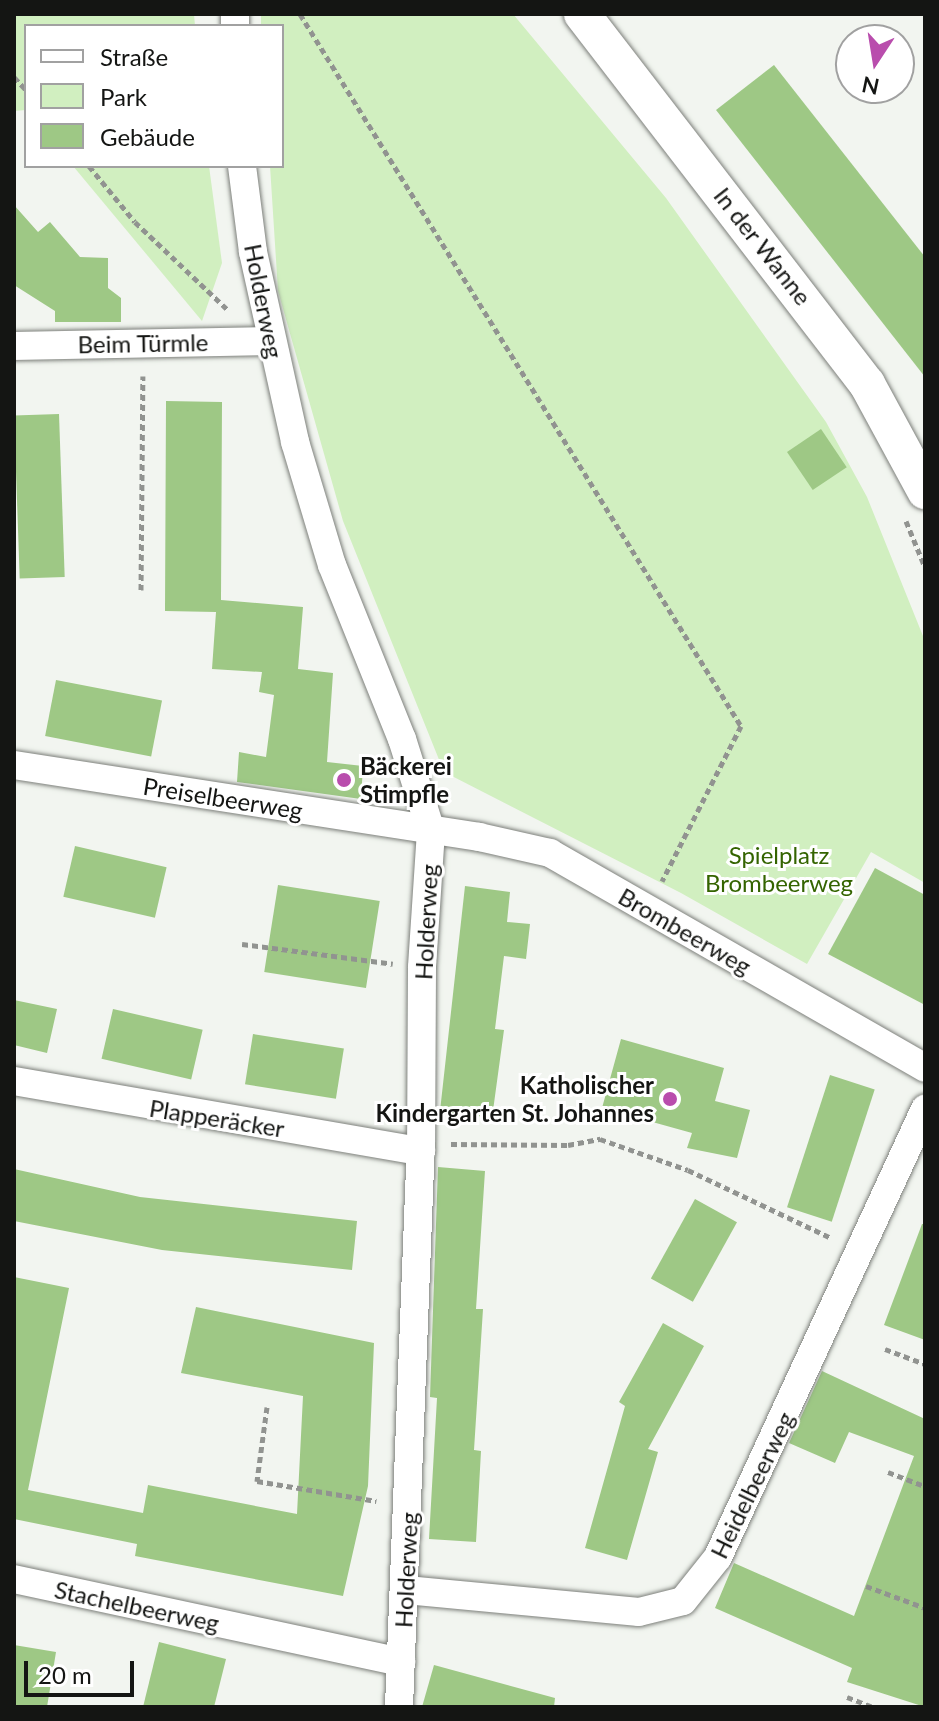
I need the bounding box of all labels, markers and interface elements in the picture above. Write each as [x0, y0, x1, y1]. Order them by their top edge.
legend [24, 24, 284, 168]
north arrow [835, 24, 915, 104]
text: Straße [100, 42, 168, 71]
text: N [859, 71, 881, 101]
text: Park [100, 82, 147, 111]
text: Gebäude [100, 122, 195, 151]
street label: In der Wanne [708, 181, 818, 311]
street label: Holderweg [239, 241, 289, 361]
street label: Beim Türmle [77, 327, 209, 359]
place label: Bäckerei Stimpfle [360, 752, 452, 808]
street label: Preiselbeerweg [141, 771, 305, 825]
marker: Bäckerei Stimpfle [335, 771, 353, 789]
park label: Spielplatz Brombeerweg [705, 841, 853, 897]
street label: Holderweg [409, 863, 443, 981]
street label: Brombeerweg [614, 881, 756, 981]
place label: Katholischer Kindergarten St. Johannes [375, 1071, 654, 1127]
marker: Katholischer Kindergarten St. Johannes [661, 1090, 679, 1108]
street label: Plapperäcker [147, 1093, 287, 1143]
street label: Heidelbeerweg [704, 1407, 800, 1563]
street label: Holderweg [389, 1511, 423, 1629]
street label: Stachelbeerweg [52, 1574, 222, 1638]
scale bar [28, 1645, 138, 1695]
text: 20 m [38, 1660, 92, 1689]

